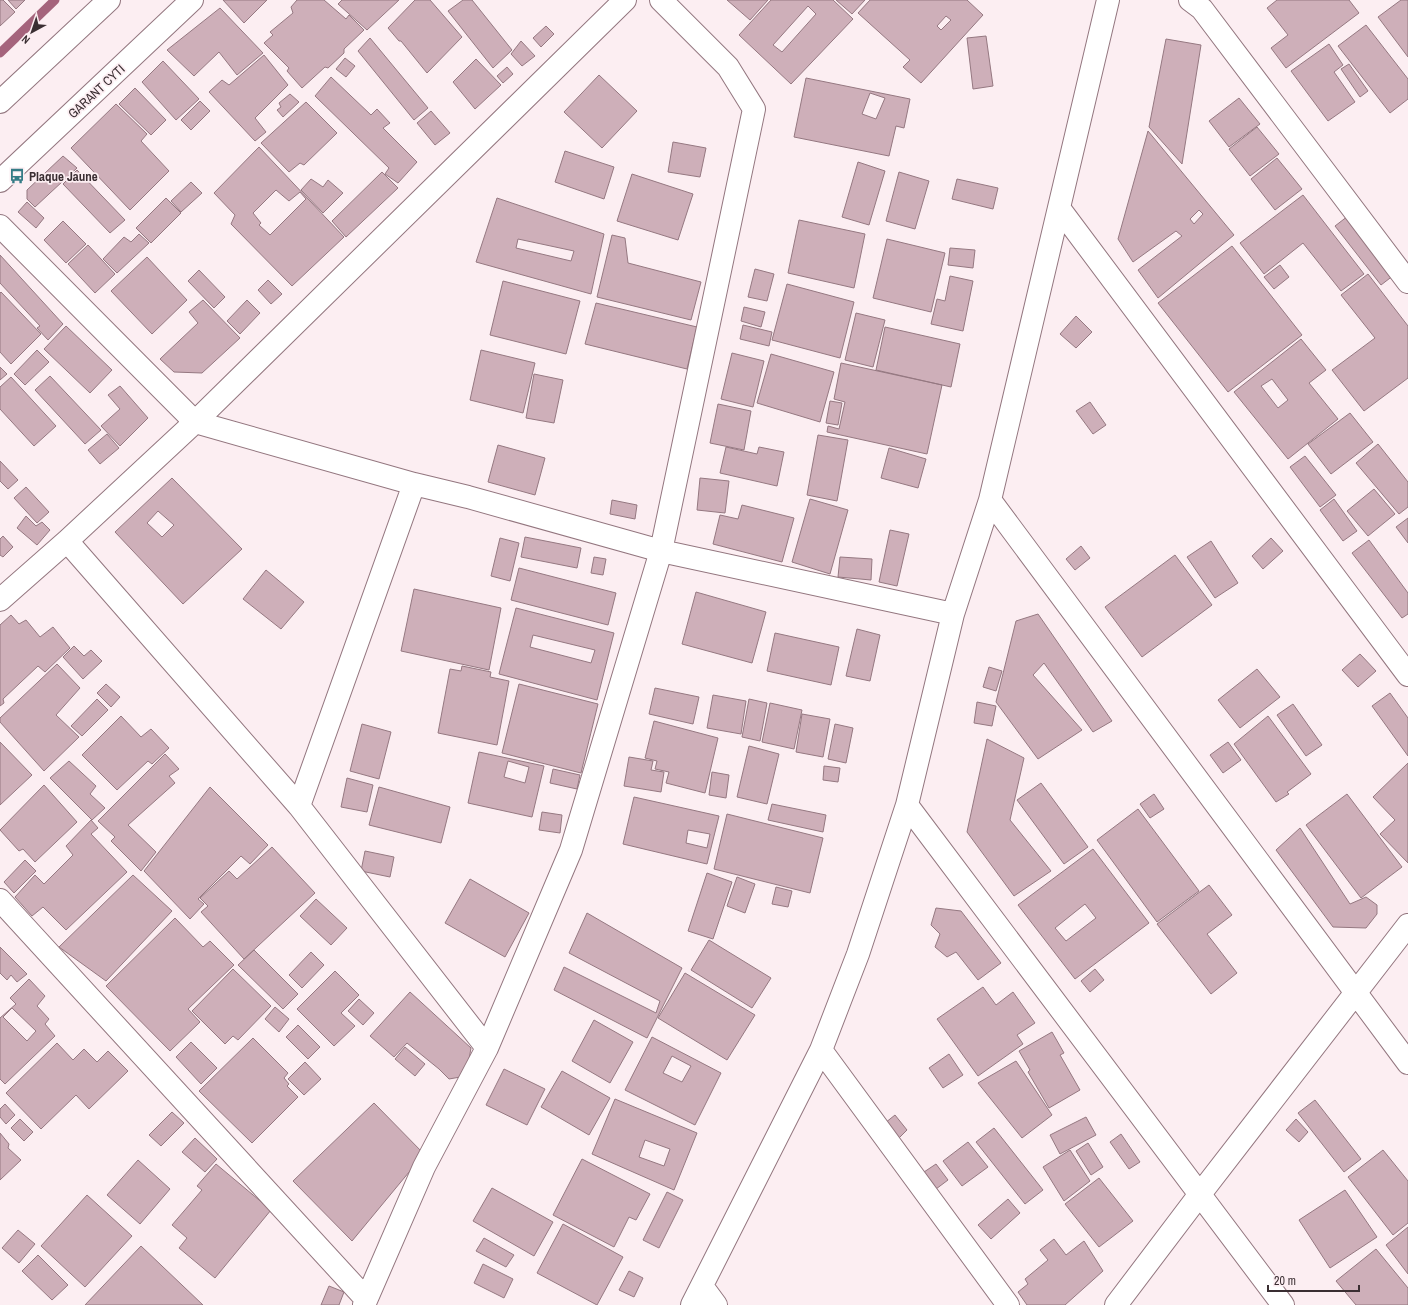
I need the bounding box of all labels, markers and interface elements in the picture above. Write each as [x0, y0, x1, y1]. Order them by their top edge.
north arrow [12, 12, 52, 52]
text: N [19, 32, 33, 47]
street label: GARANT CYTI [64, 61, 128, 122]
bus stop icon: Plaque Jaune [8, 167, 26, 185]
place label: Plaque Jaune [29, 168, 98, 185]
scale bar [1268, 1267, 1359, 1293]
text: 20 m [1274, 1273, 1296, 1289]

